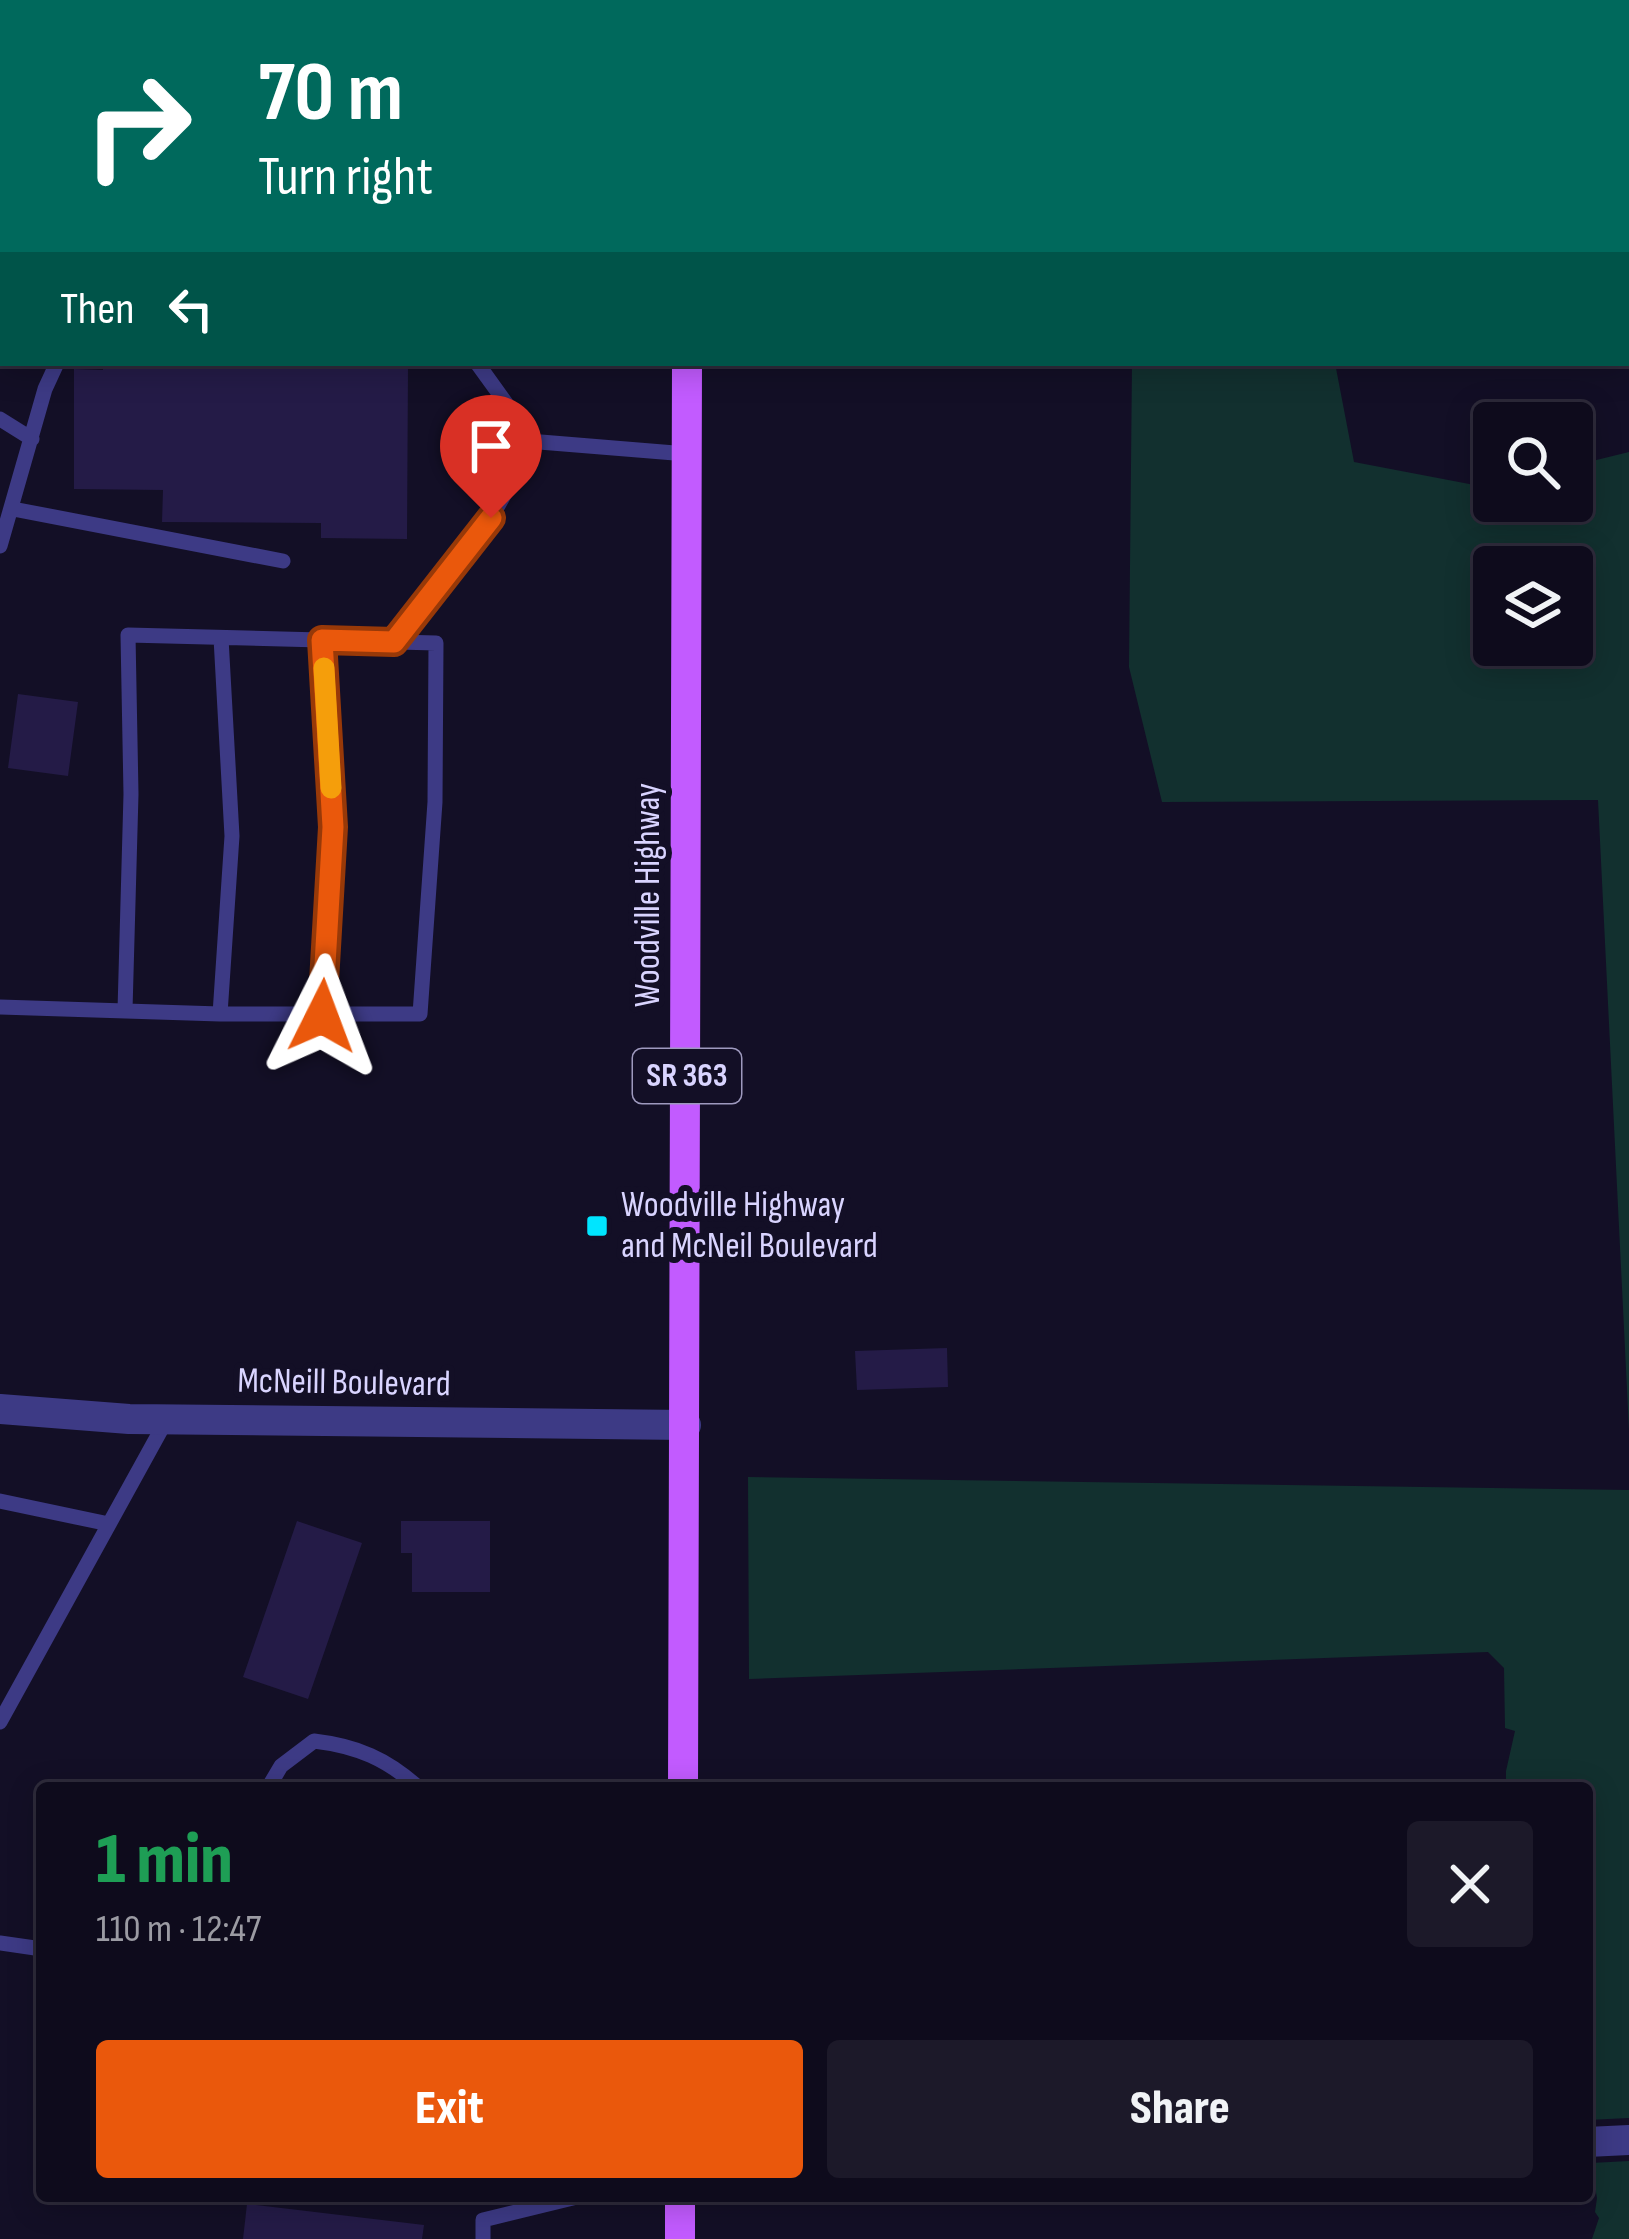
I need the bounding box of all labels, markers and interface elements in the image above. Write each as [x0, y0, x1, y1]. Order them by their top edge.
text: 70 m [258, 43, 403, 144]
icon: right [60, 48, 216, 204]
text: Turn right [258, 145, 433, 210]
icon: left [158, 276, 224, 342]
text: Then [60, 282, 134, 337]
pin [440, 395, 542, 518]
map controls [1473, 402, 1593, 666]
button: search [1473, 402, 1593, 522]
icon: arrive [458, 413, 524, 479]
button: layers [1473, 546, 1593, 666]
street label: Woodville Highway [627, 783, 670, 1007]
position arrow [259, 953, 385, 1079]
road number: SR 363 [633, 1049, 741, 1103]
place label: Woodville Highway and McNeil Boulevard [621, 1184, 878, 1268]
marker: Woodville Highway and McNeil Boulevard [584, 1213, 610, 1239]
street label: McNeill Boulevard [237, 1360, 451, 1406]
text: 1 min [96, 1817, 233, 1904]
button: close [1407, 1821, 1533, 1947]
text: 110 m · 12:47 [96, 1906, 261, 1953]
button: Exit [96, 2040, 803, 2178]
button: Share [827, 2040, 1533, 2178]

